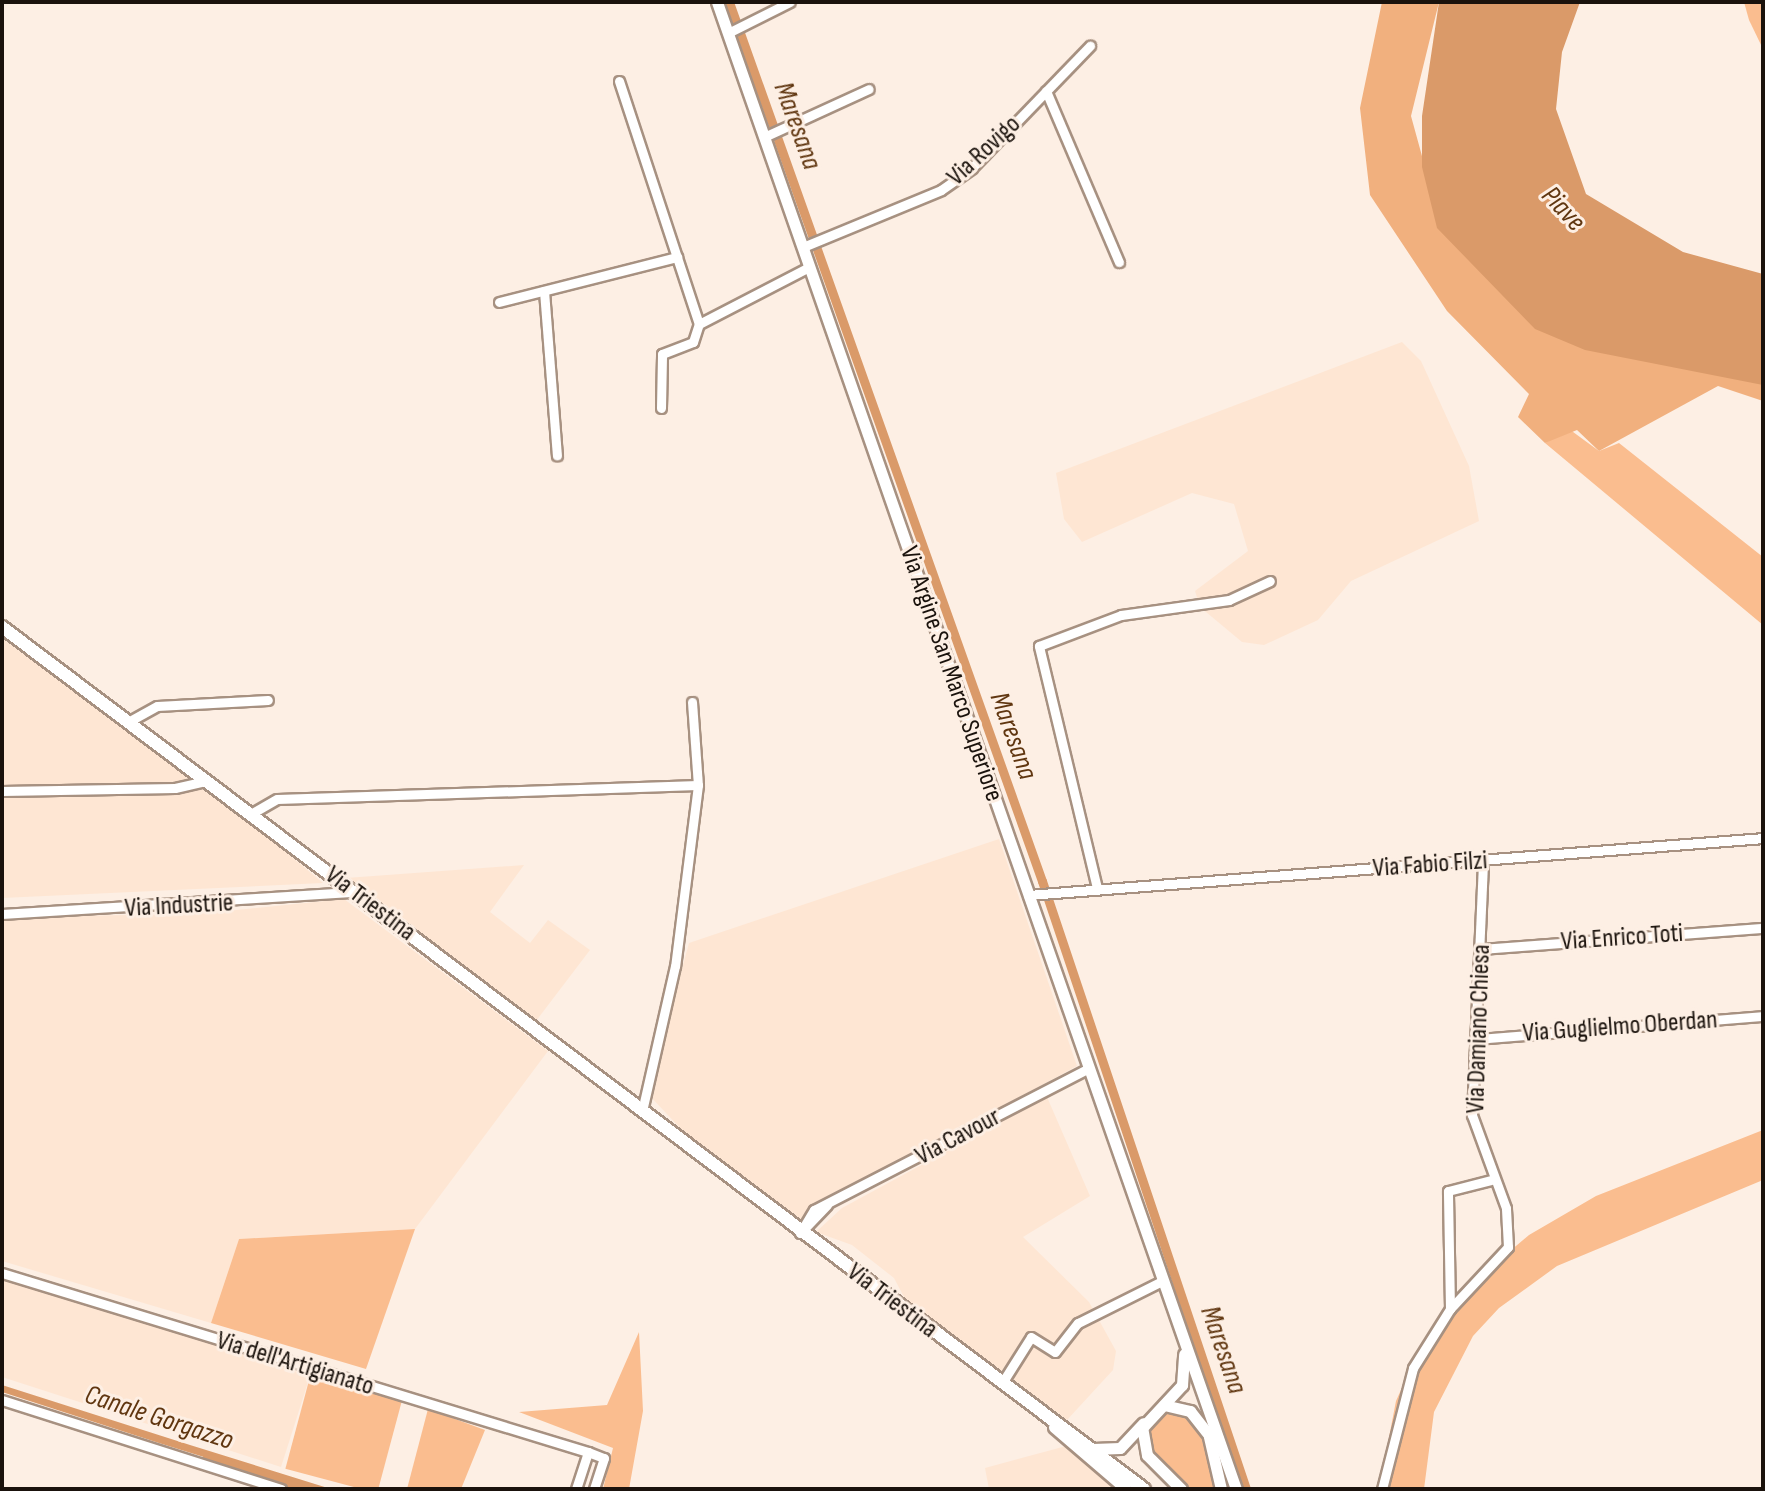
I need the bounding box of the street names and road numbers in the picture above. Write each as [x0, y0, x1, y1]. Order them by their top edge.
street label: Via Rovigo [941, 109, 1027, 193]
street label: Via Argine San Marco Superiore [893, 542, 1009, 806]
street label: Via Fabio Filzi [1372, 845, 1488, 885]
street label: Via Triestina [319, 860, 421, 948]
street label: Via Industrie [124, 888, 234, 924]
street label: Via Enrico Toti [1560, 918, 1684, 958]
street label: Via Damiano Chiesa [1460, 944, 1498, 1114]
street label: Via Guglielmo Oberdan [1522, 1005, 1718, 1049]
street label: Via Cavour [910, 1102, 1006, 1172]
street label: Via Triestina [841, 1257, 943, 1345]
street label: Via dell'Artigianato [213, 1325, 377, 1403]

